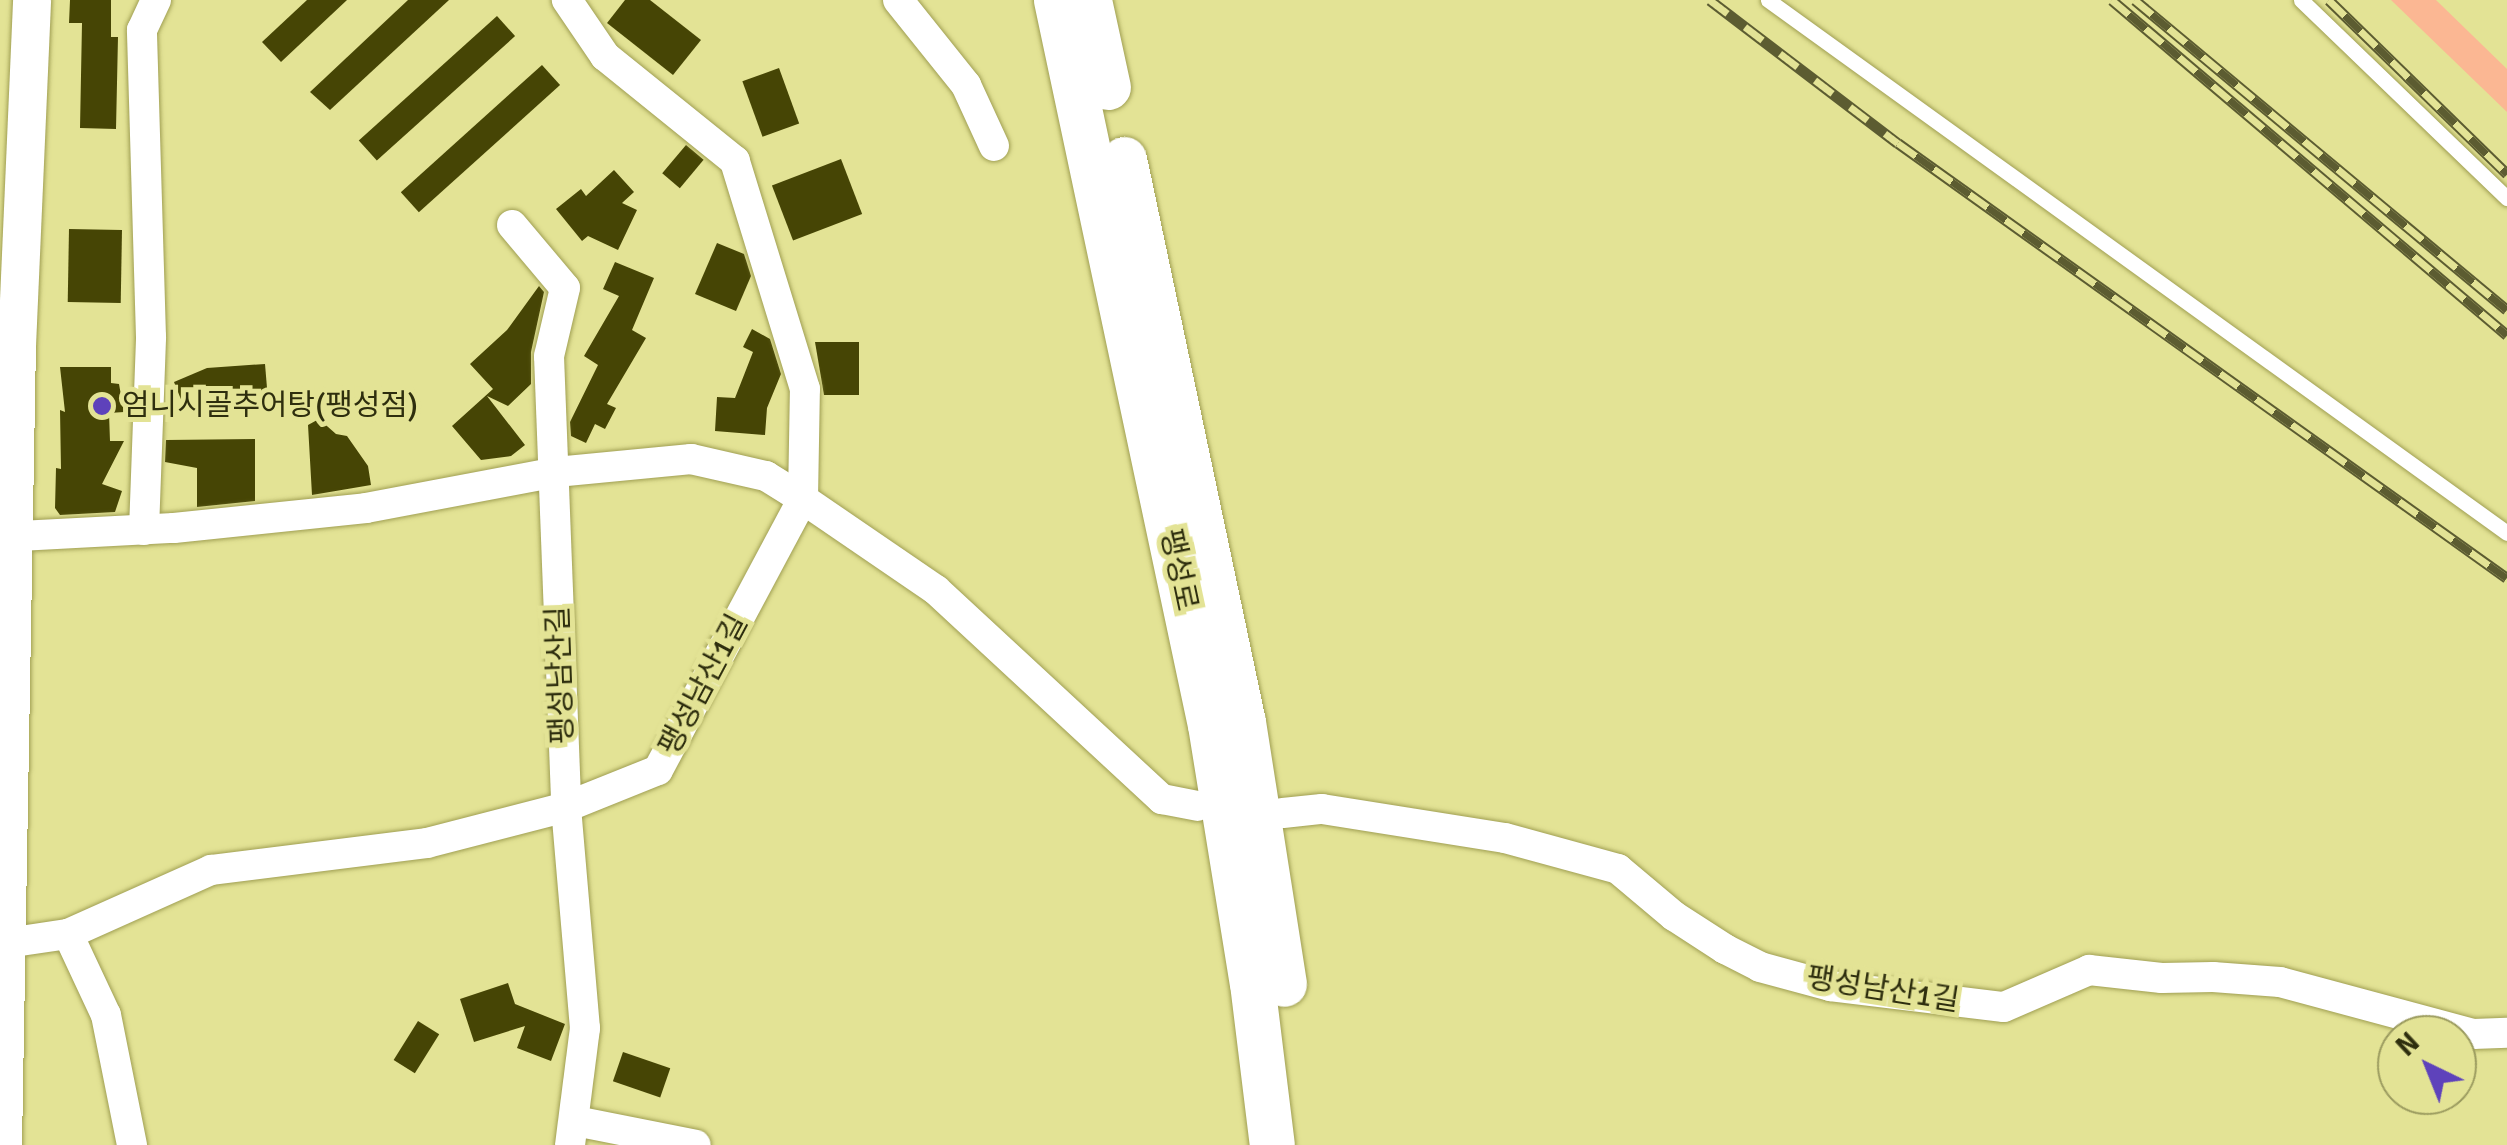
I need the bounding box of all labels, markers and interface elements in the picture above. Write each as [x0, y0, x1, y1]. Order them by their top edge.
place label: 엄니시골추어탕(팽성점) [122, 388, 418, 424]
marker: 엄니시골추어탕(팽성점) [91, 395, 113, 417]
street label: 팽성로 [1152, 526, 1204, 614]
street label: 팽성남산길 [541, 605, 581, 745]
street label: 팽성남산1길 [652, 608, 756, 762]
street label: 팽성남산1길 [1804, 960, 1962, 1020]
north arrow [2377, 1015, 2477, 1115]
text: N [2389, 1025, 2427, 1064]

